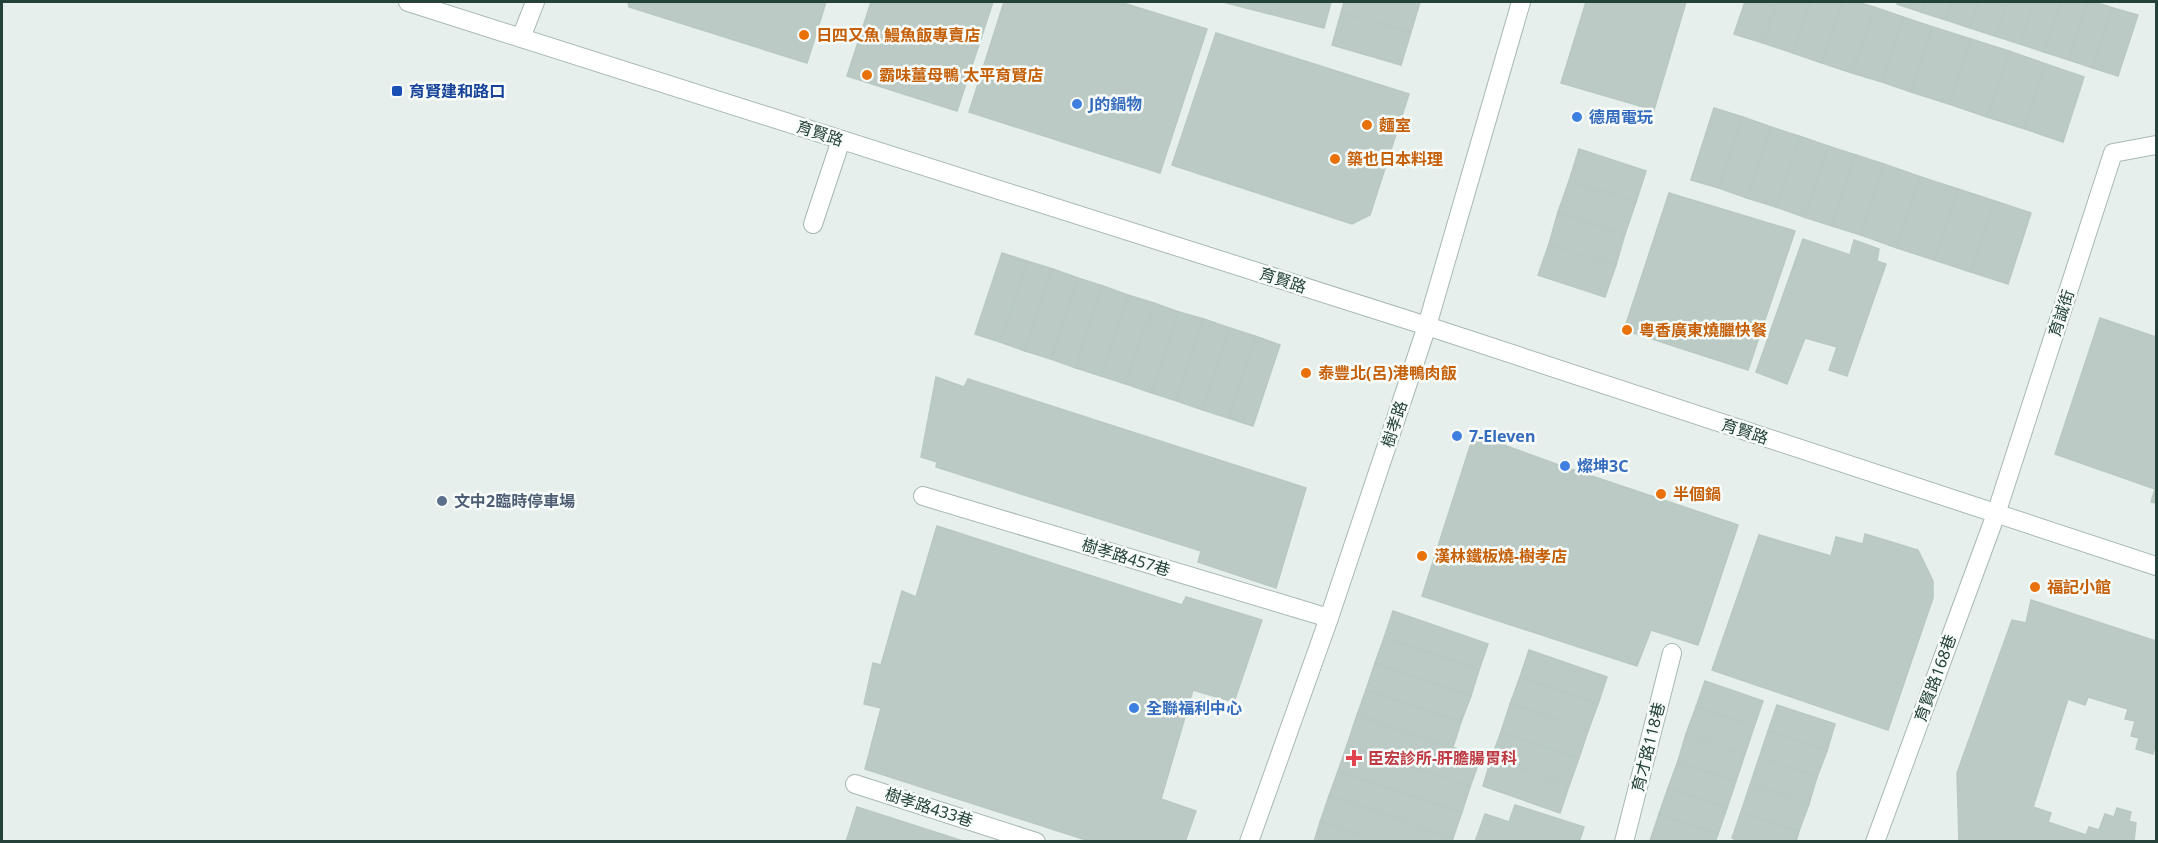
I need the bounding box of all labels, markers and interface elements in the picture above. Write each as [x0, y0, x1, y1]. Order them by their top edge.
place label: 日四又魚 鰻魚飯專賣店 [816, 24, 980, 46]
marker: 日四又魚 鰻魚飯專賣店 [797, 28, 811, 42]
place label: 霸味薑母鴨 太平育賢店 [879, 64, 1043, 86]
marker: 霸味薑母鴨 太平育賢店 [860, 68, 874, 82]
place label: 育賢建和路口 [409, 80, 505, 102]
marker: 育賢建和路口 [390, 84, 404, 98]
place label: J的鍋物 [1087, 93, 1142, 115]
marker: J的鍋物 [1070, 97, 1084, 111]
place label: 德周電玩 [1589, 106, 1653, 128]
marker: 德周電玩 [1570, 110, 1584, 124]
place label: 麵室 [1379, 114, 1411, 136]
street label: 育賢路 [794, 115, 846, 151]
marker: 麵室 [1360, 118, 1374, 132]
place label: 築也日本料理 [1347, 148, 1443, 170]
marker: 築也日本料理 [1328, 152, 1342, 166]
street label: 育賢路 [1257, 262, 1309, 298]
street label: 育誠街 [2043, 287, 2079, 339]
place label: 粵香廣東燒臘快餐 [1639, 319, 1767, 341]
marker: 粵香廣東燒臘快餐 [1620, 323, 1634, 337]
place label: 泰豐北(呂)港鴨肉飯 [1318, 362, 1457, 384]
marker: 泰豐北(呂)港鴨肉飯 [1299, 366, 1313, 380]
street label: 樹孝路 [1376, 398, 1412, 450]
street label: 育賢路 [1719, 413, 1771, 449]
place label: 7-Eleven [1469, 425, 1535, 447]
marker: 7-Eleven [1450, 429, 1464, 443]
place label: 燦坤3C [1577, 455, 1628, 477]
marker: 燦坤3C [1558, 459, 1572, 473]
place label: 半個鍋 [1673, 483, 1721, 505]
marker: 半個鍋 [1654, 487, 1668, 501]
place label: 文中2臨時停車場 [454, 490, 575, 512]
marker: 文中2臨時停車場 [435, 494, 449, 508]
street label: 樹孝路457巷 [1079, 533, 1173, 581]
place label: 漢林鐵板燒-樹孝店 [1434, 545, 1567, 567]
marker: 漢林鐵板燒-樹孝店 [1415, 549, 1429, 563]
place label: 福記小館 [2047, 576, 2111, 598]
marker: 福記小館 [2028, 580, 2042, 594]
street label: 育賢路168巷 [1909, 631, 1961, 725]
place label: 全聯福利中心 [1146, 697, 1242, 719]
street label: 育才路118巷 [1626, 700, 1670, 794]
marker: 全聯福利中心 [1127, 701, 1141, 715]
place label: 臣宏診所-肝膽腸胃科 [1368, 747, 1517, 769]
marker: 臣宏診所-肝膽腸胃科 [1345, 749, 1363, 767]
street label: 樹孝路433巷 [882, 782, 976, 832]

